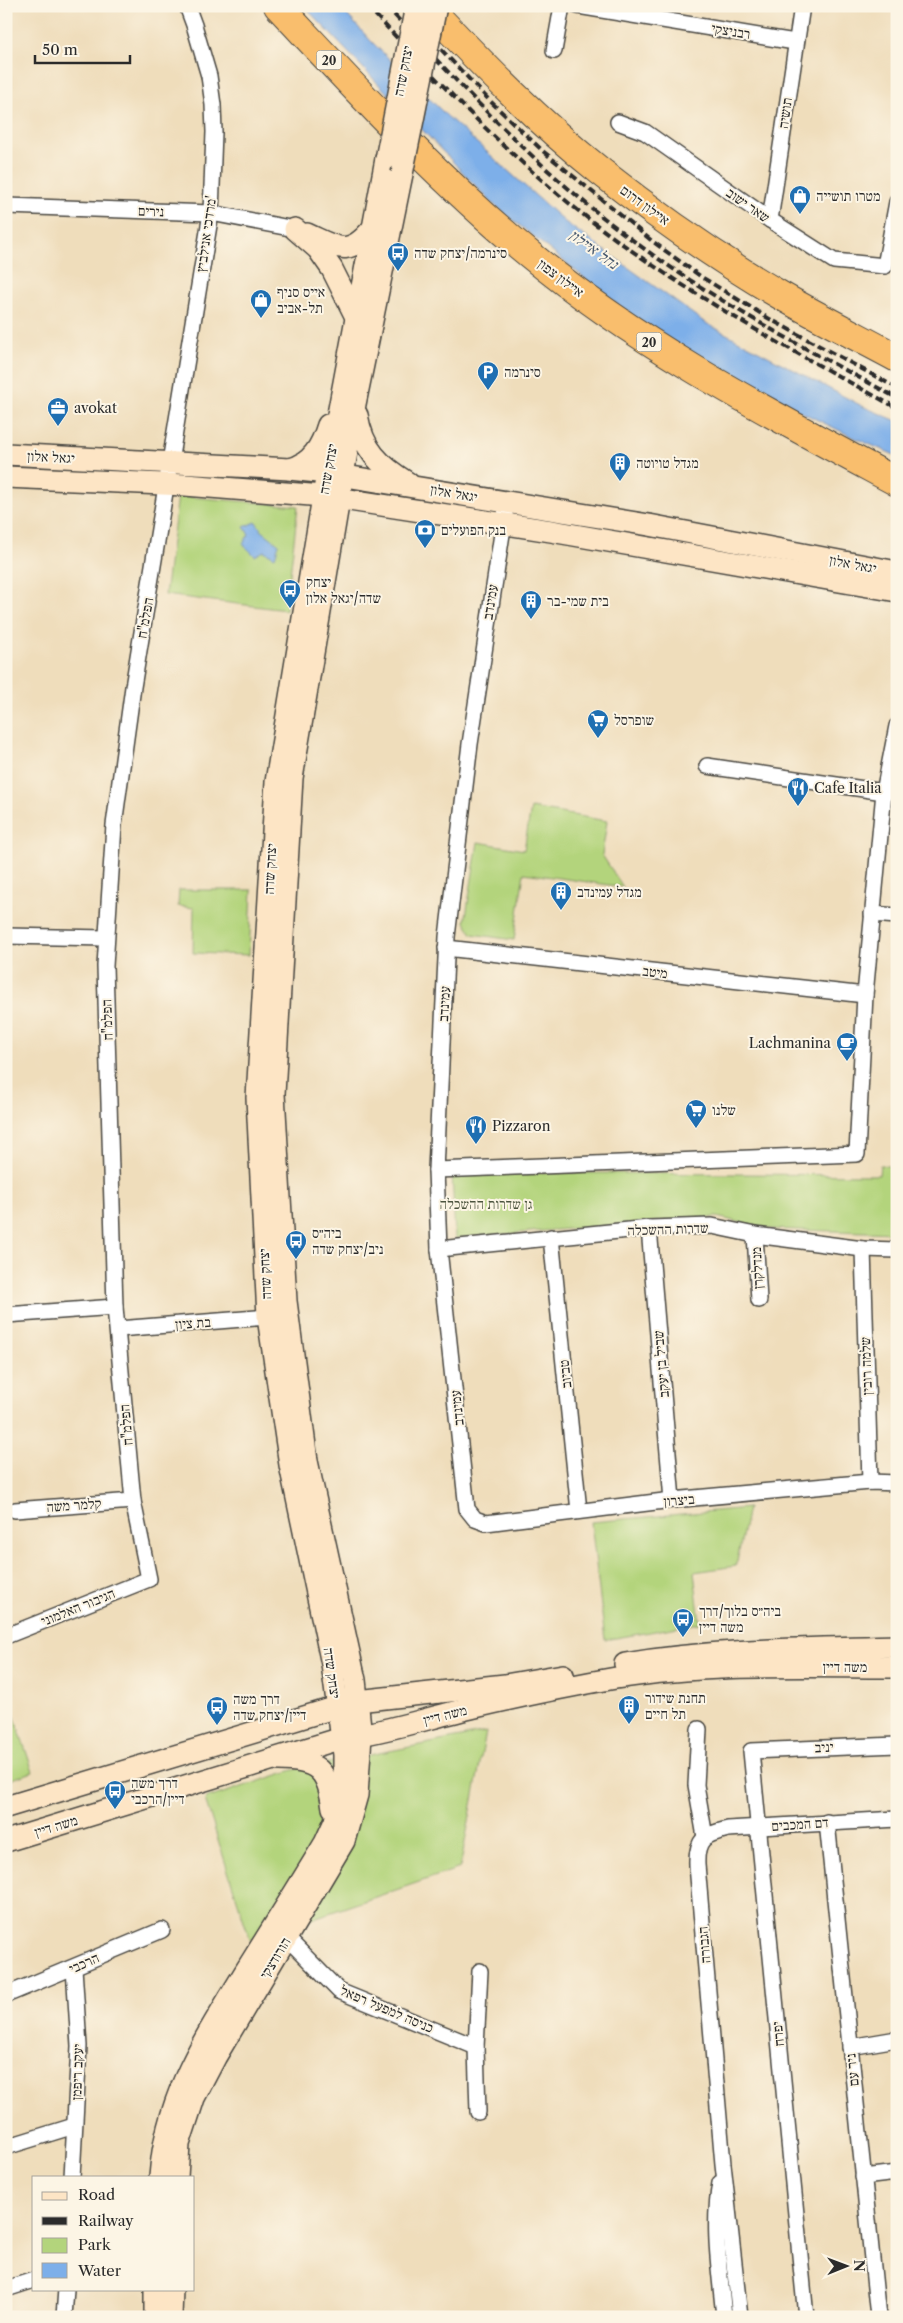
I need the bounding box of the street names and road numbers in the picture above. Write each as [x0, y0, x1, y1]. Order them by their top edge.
street label: רבניצקי [710, 19, 752, 43]
street label: יצחק שדה [389, 44, 417, 98]
road number: 20 [316, 50, 342, 70]
street label: תושיה [774, 96, 796, 130]
street label: איילון דרום [617, 181, 673, 229]
street label: שאר ישוב [723, 183, 774, 227]
street label: מרדכי אנילביץ' [192, 195, 220, 273]
street label: נירים [138, 202, 164, 220]
street label: איילון צפון [534, 255, 588, 301]
road number: 20 [636, 332, 662, 352]
street label: יצחק שדה [315, 442, 341, 496]
street label: יגאל אלון [27, 447, 75, 467]
street label: יגאל אלון [429, 480, 479, 506]
street label: יגאל אלון [828, 551, 878, 577]
street label: עמינדב [478, 583, 502, 621]
street label: הפלמ"ח [133, 596, 157, 640]
street label: יצחק שדה [260, 843, 280, 895]
street label: מיטב [641, 962, 669, 982]
street label: עמינדב [434, 985, 454, 1022]
street label: הפלמ"ח [97, 999, 117, 1041]
street label: שדרות ההשכלה [627, 1219, 709, 1239]
street label: מנדלקרן [747, 1246, 767, 1290]
street label: יצחק שדה [255, 1248, 275, 1300]
street label: בת ציון [174, 1313, 212, 1333]
street label: שביל בן יעקב [649, 1329, 673, 1398]
street label: שלמה רובין [856, 1336, 876, 1395]
street label: טביוב [555, 1359, 575, 1389]
street label: עמינדב [446, 1389, 468, 1427]
street label: הפלמ"ח [115, 1404, 137, 1446]
street label: ביצרון [663, 1490, 695, 1510]
street label: קלמר משה [46, 1494, 102, 1516]
street label: הגיבור האלמוני [38, 1584, 118, 1630]
street label: יצחק שדה [320, 1646, 344, 1700]
street label: משה דיין [823, 1658, 867, 1676]
street label: משה דיין [421, 1701, 469, 1729]
street label: יניב [814, 1738, 834, 1756]
street label: משה דיין [32, 1811, 80, 1841]
street label: דם המכבים [771, 1813, 829, 1835]
street label: הגבורה [693, 1926, 715, 1964]
street label: הורודצקי [256, 1934, 294, 1982]
street label: הרכבי [66, 1948, 102, 1978]
street label: כניסה למפעל רפאל [338, 1981, 436, 2037]
street label: יפרח [768, 2020, 788, 2047]
street label: יעקב ריפמן [67, 2043, 87, 2100]
street label: ניר עם [841, 2053, 863, 2087]

